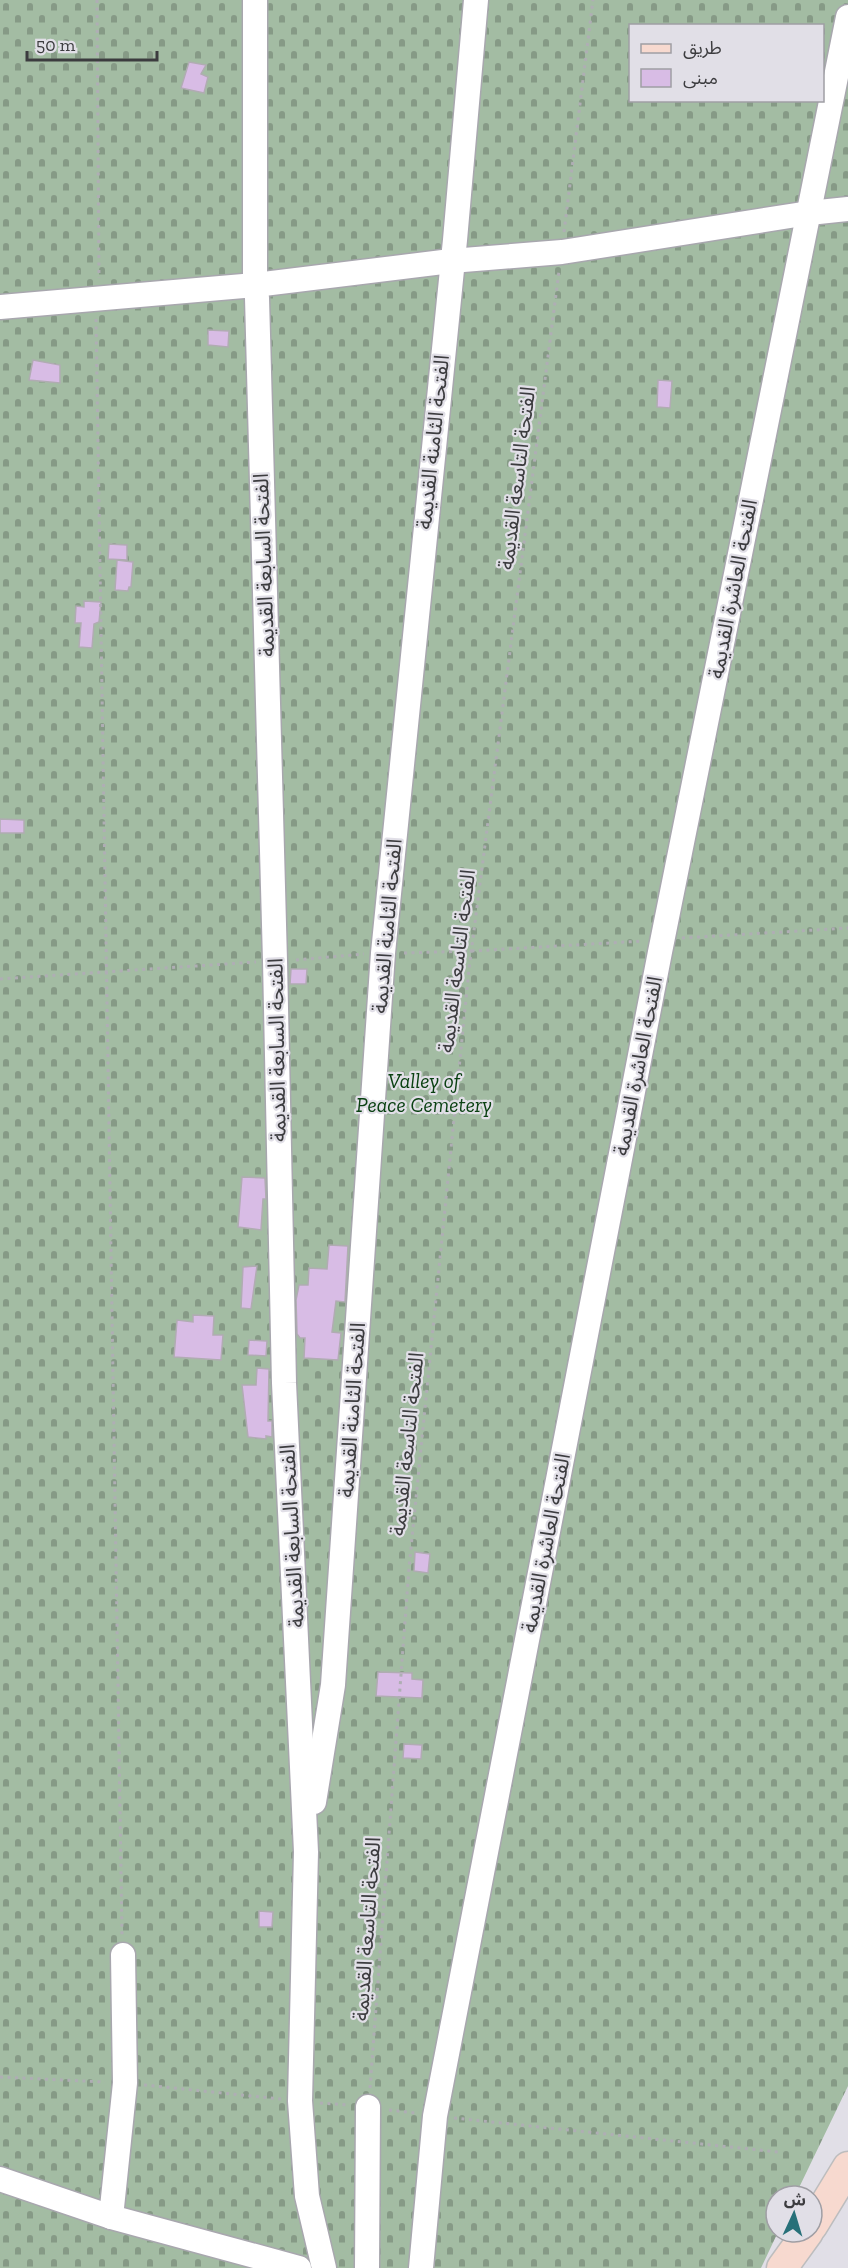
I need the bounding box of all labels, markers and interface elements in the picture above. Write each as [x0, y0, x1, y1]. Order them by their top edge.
scale bar [27, 24, 158, 62]
legend [629, 24, 824, 102]
text: 50 m [36, 34, 76, 56]
text: طريق [683, 37, 722, 59]
text: مبنى [683, 67, 718, 89]
street label: الفتحة الثامنة القديمة [411, 353, 454, 530]
street label: الفتحة التاسعة القديمة [493, 385, 540, 571]
street label: الفتحة السابعة القديمة [248, 473, 279, 657]
street label: الفتحة العاشرة القديمة [703, 497, 762, 681]
street label: الفتحة الثامنة القديمة [366, 838, 407, 1014]
street label: الفتحة التاسعة القديمة [433, 868, 480, 1054]
street label: الفتحة السابعة القديمة [262, 958, 291, 1142]
street label: الفتحة العاشرة القديمة [608, 974, 667, 1158]
park label: Valley of Peace Cemetery [356, 1068, 492, 1117]
street label: الفتحة الثامنة القديمة [333, 1322, 370, 1498]
street label: الفتحة التاسعة القديمة [384, 1351, 429, 1537]
street label: الفتحة السابعة القديمة [274, 1444, 309, 1628]
street label: الفتحة العاشرة القديمة [516, 1451, 575, 1635]
street label: الفتحة التاسعة القديمة [348, 1836, 385, 2022]
north arrow [764, 2184, 824, 2244]
text: ش [783, 2189, 807, 2210]

